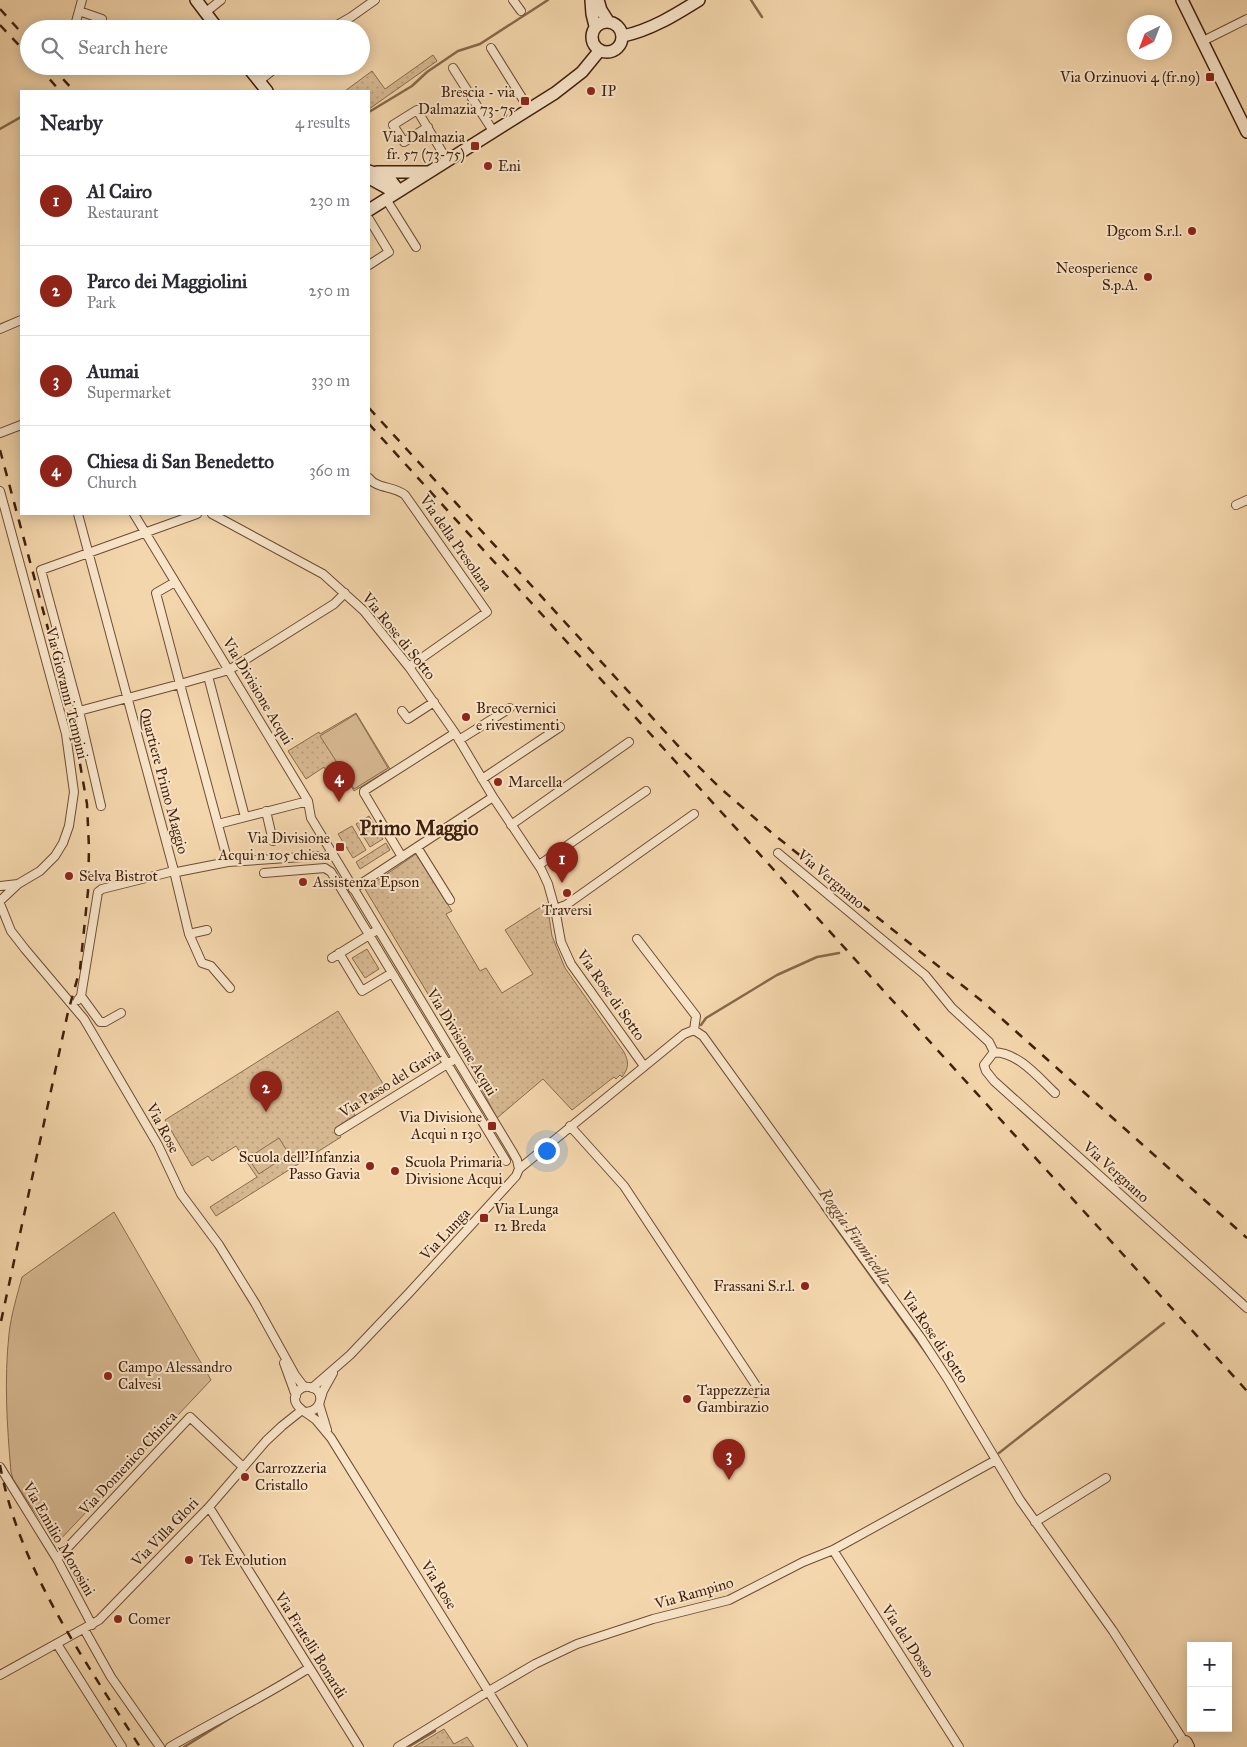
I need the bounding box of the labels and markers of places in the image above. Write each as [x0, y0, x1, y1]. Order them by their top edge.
place label: Via Orzinuovi 4 (fr.n9) [1059, 68, 1200, 87]
marker: Via Orzinuovi 4 (fr.n9) [1204, 71, 1216, 83]
place label: IP [601, 82, 616, 100]
place label: Brescia - via Dalmazia 73-75 [418, 83, 516, 118]
marker: IP [585, 85, 597, 97]
marker: Brescia - via Dalmazia 73-75 [519, 95, 531, 107]
place label: Via Dalmazia fr. 57 (73-75) [381, 128, 466, 164]
marker: Via Dalmazia fr. 57 (73-75) [469, 140, 481, 152]
place label: Eni [498, 157, 521, 175]
marker: Eni [482, 160, 494, 172]
place label: Dgcom S.r.l. [1106, 222, 1182, 240]
marker: Dgcom S.r.l. [1186, 225, 1198, 237]
place label: Neosperience S.p.A. [1056, 259, 1138, 294]
marker: Neosperience S.p.A. [1142, 271, 1154, 283]
place label: Breco vernici e rivestimenti [476, 699, 560, 734]
marker: Breco vernici e rivestimenti [460, 711, 472, 723]
pin: 4 [323, 761, 355, 802]
place label: Marcella [508, 773, 563, 791]
marker: Marcella [492, 776, 504, 788]
place label: Via Divisione Acqui n 105 chiesa [217, 829, 331, 865]
marker: Via Divisione Acqui n 105 chiesa [334, 841, 346, 853]
pin: 1 [546, 842, 578, 883]
place label: Selva Bistrot [79, 867, 158, 885]
marker: Selva Bistrot [63, 870, 75, 882]
place label: Assistenza Epson [312, 873, 419, 891]
marker: Assistenza Epson [297, 876, 309, 888]
marker: Traversi [561, 887, 573, 899]
place label: Traversi [542, 901, 592, 919]
pin: 2 [250, 1071, 282, 1112]
place label: Via Divisione Acqui n 130 [398, 1108, 482, 1144]
marker: Via Divisione Acqui n 130 [486, 1120, 498, 1132]
place label: Scuola dell'Infanzia Passo Gavia [239, 1148, 361, 1183]
place label: Scuola Primaria Divisione Acqui [405, 1153, 503, 1189]
marker: Scuola dell'Infanzia Passo Gavia [364, 1160, 376, 1172]
marker: Scuola Primaria Divisione Acqui [389, 1165, 401, 1177]
place label: Via Lunga 12 Breda [493, 1200, 559, 1235]
marker: Via Lunga 12 Breda [478, 1212, 490, 1224]
place label: Frassani S.r.l. [714, 1277, 795, 1295]
marker: Frassani S.r.l. [799, 1280, 811, 1292]
place label: Campo Alessandro Calvesi [118, 1358, 232, 1393]
marker: Campo Alessandro Calvesi [102, 1370, 114, 1382]
place label: Tappezzeria Gambirazio [697, 1381, 771, 1416]
marker: Tappezzeria Gambirazio [681, 1393, 693, 1405]
pin: 3 [713, 1439, 745, 1480]
place label: Carrozzeria Cristallo [255, 1459, 327, 1494]
marker: Carrozzeria Cristallo [239, 1471, 251, 1483]
place label: Tek Evolution [199, 1551, 287, 1569]
marker: Tek Evolution [183, 1554, 195, 1566]
place label: Comer [128, 1610, 171, 1628]
marker: Comer [112, 1613, 124, 1625]

